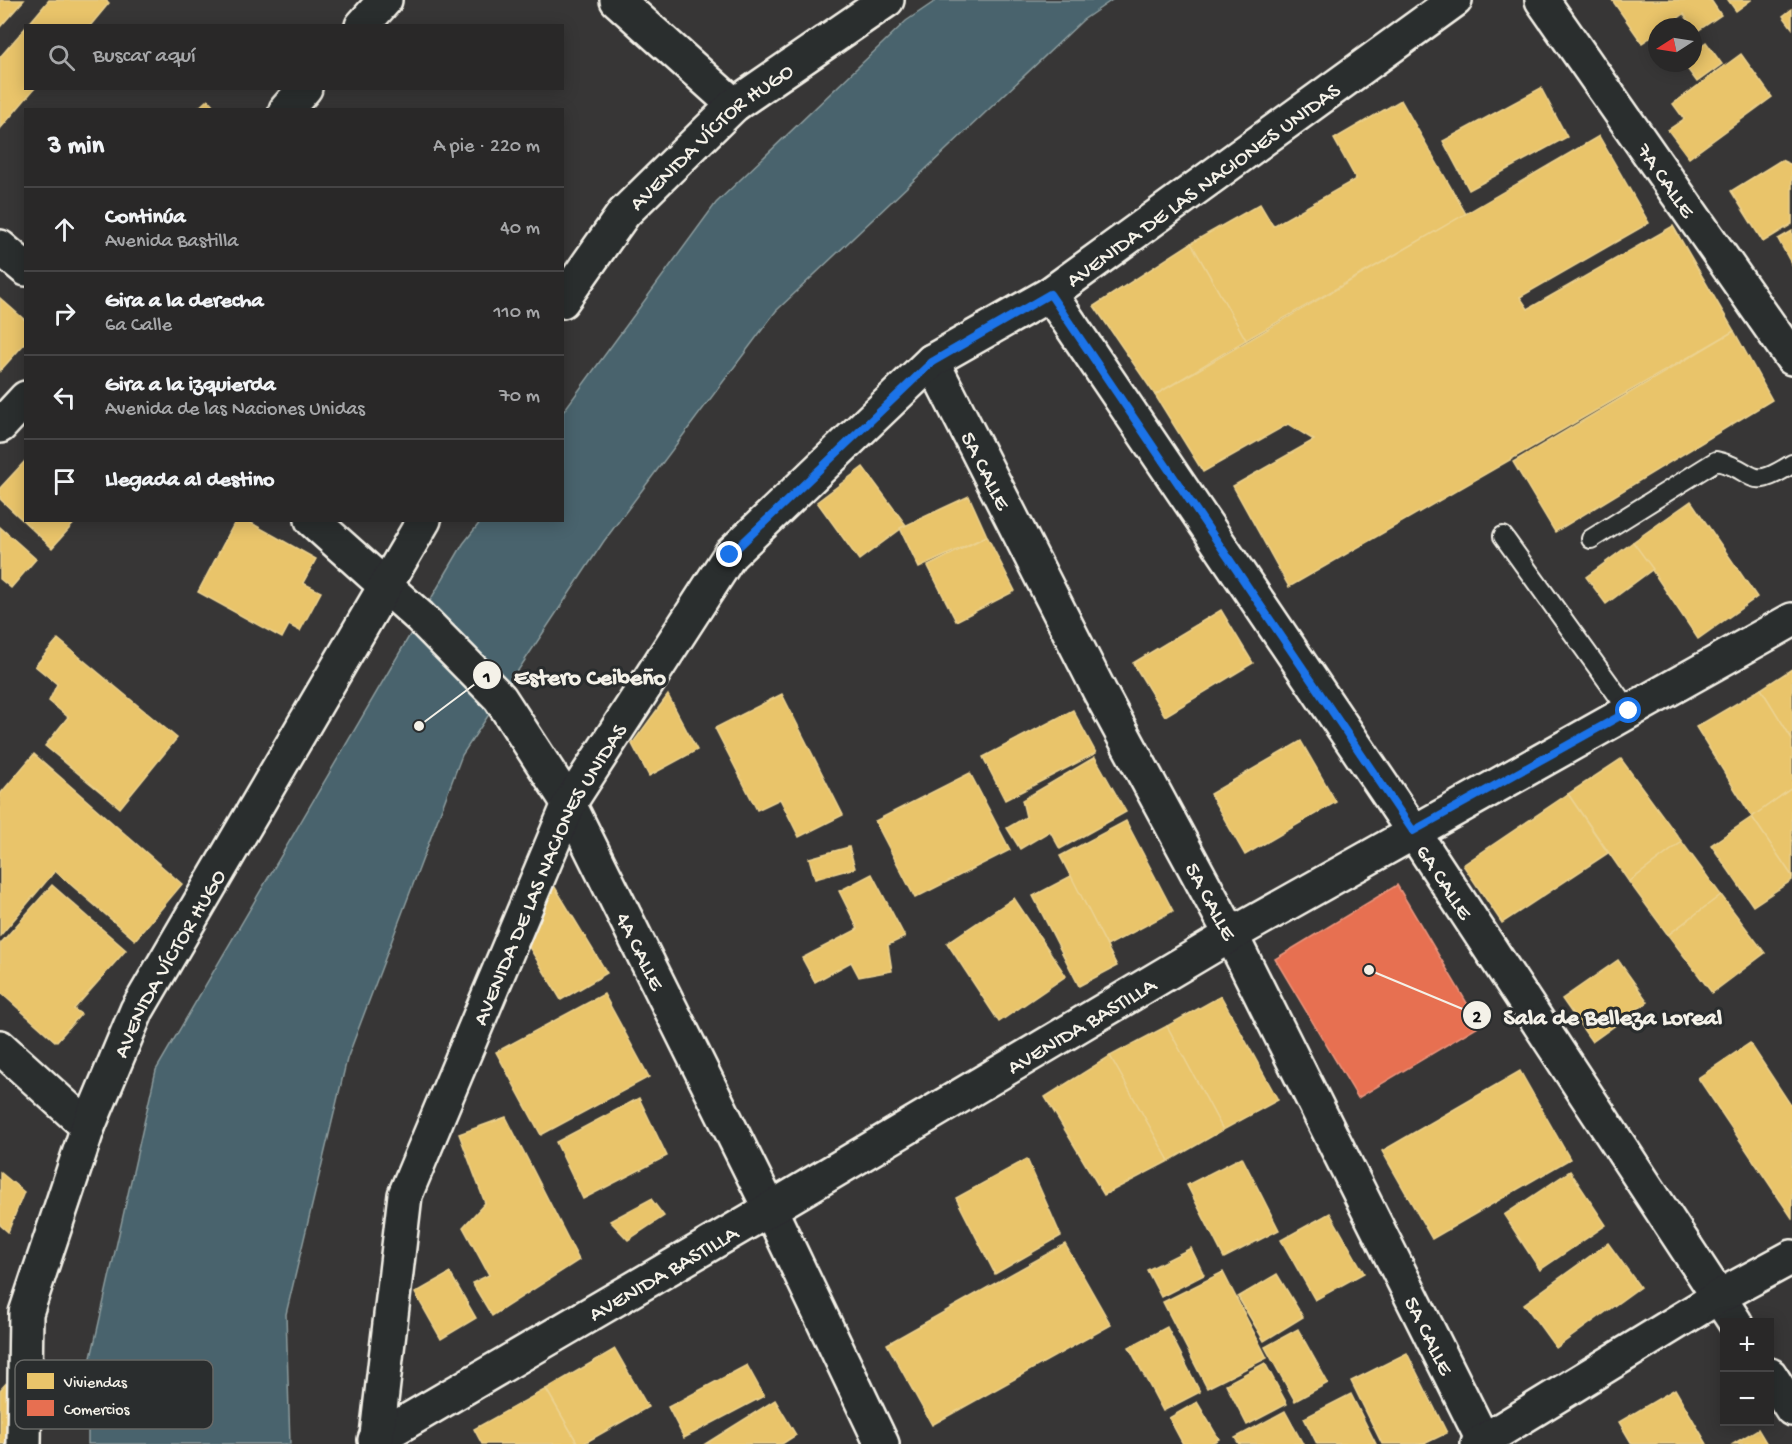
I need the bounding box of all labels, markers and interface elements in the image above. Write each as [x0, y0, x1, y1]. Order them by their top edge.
north arrow [1648, 18, 1702, 72]
search box [24, 24, 564, 90]
icon: search [45, 41, 78, 74]
text: Buscar aquí [93, 44, 196, 70]
street label: AVENIDA VÍCTOR HUGO [625, 59, 800, 218]
street label: AVENIDA DE LAS NACIONES UNIDAS [1062, 78, 1347, 295]
text: 3 min [48, 132, 104, 163]
text: A pie · 220 m [433, 136, 540, 159]
street label: 7A CALLE [1629, 139, 1700, 225]
text: Continúa [105, 205, 186, 231]
icon: ahead [48, 213, 81, 246]
text: 40 m [500, 218, 540, 241]
text: Avenida Bastilla [105, 231, 238, 254]
text: Gira a la derecha [105, 289, 263, 315]
icon: right [48, 297, 81, 330]
text: 110 m [494, 302, 540, 325]
text: 6a Calle [105, 315, 172, 338]
text: Gira a la izquierda [105, 373, 276, 399]
icon: left [48, 381, 81, 414]
text: 70 m [499, 386, 540, 409]
text: Avenida de las Naciones Unidas [105, 399, 365, 422]
street label: 5A CALLE [953, 428, 1015, 516]
icon: arrive [48, 465, 81, 498]
text: Llegada al destino [105, 468, 275, 494]
route end [716, 541, 742, 567]
callout: Estero Ceibeño [472, 654, 678, 696]
text: Estero Ceibeño [514, 665, 667, 694]
text: 1 [482, 668, 491, 689]
route start [1615, 697, 1641, 723]
street label: AVENIDA DE LAS NACIONES UNIDAS [469, 719, 635, 1030]
street label: 6A CALLE [1409, 841, 1477, 927]
street label: 5A CALLE [1177, 859, 1241, 947]
street label: AVENIDA VÍCTOR HUGO [110, 866, 233, 1062]
street label: 4A CALLE [608, 909, 669, 997]
street label: AVENIDA BASTILLA [1004, 973, 1163, 1082]
callout: Sala de Belleza Loreal [1462, 994, 1735, 1036]
text: Sala de Belleza Loreal [1504, 1005, 1722, 1034]
text: 2 [1473, 1008, 1482, 1029]
street label: AVENIDA BASTILLA [585, 1221, 745, 1329]
street label: 5A CALLE [1396, 1293, 1458, 1381]
map controls [1720, 1318, 1774, 1426]
button: + [1720, 1318, 1774, 1372]
legend [15, 1360, 213, 1429]
button: − [1720, 1372, 1774, 1426]
text: Viviendas [63, 1375, 128, 1394]
text: Comercios [64, 1402, 130, 1421]

